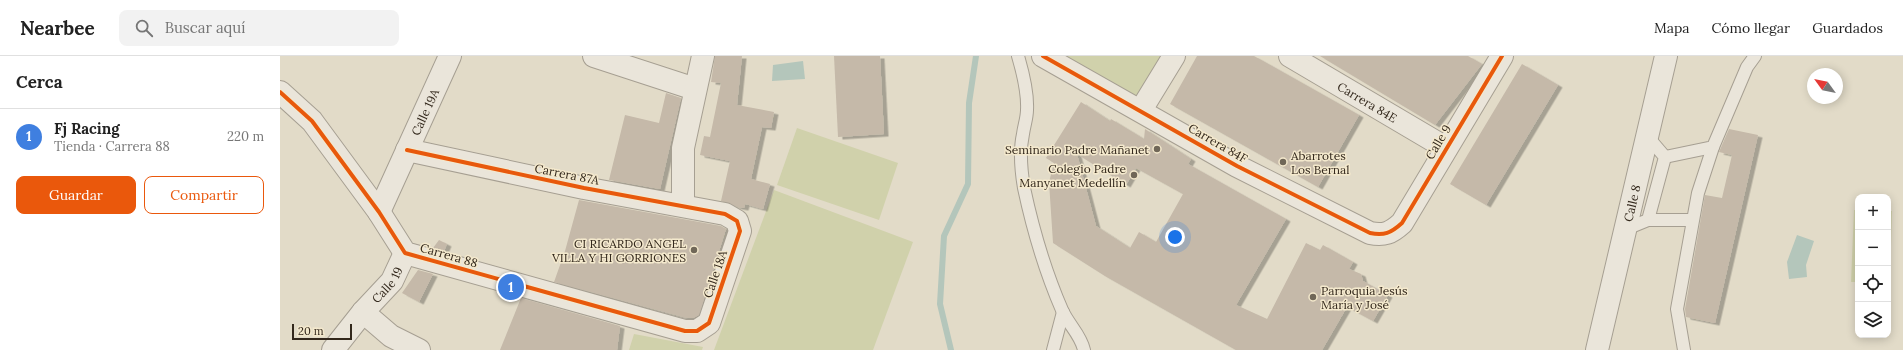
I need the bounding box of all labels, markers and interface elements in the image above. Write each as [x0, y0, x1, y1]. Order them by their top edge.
search box [119, 10, 399, 46]
text: Nearbee [20, 16, 95, 40]
icon: search [133, 17, 155, 39]
text: Buscar aquí [165, 18, 245, 37]
text: Mapa [1654, 19, 1690, 37]
text: Cómo llegar [1712, 19, 1790, 37]
text: Guardados [1812, 19, 1883, 37]
north arrow [1807, 68, 1843, 104]
text: Cerca [16, 71, 63, 93]
street label: Carrera 84E [1335, 78, 1400, 125]
street label: Calle 19A [407, 86, 442, 138]
text: Fj Racing [54, 119, 120, 138]
street label: Carrera 84F [1186, 120, 1251, 166]
street label: Calle 9 [1422, 122, 1454, 162]
text: 1 [26, 128, 32, 145]
text: 220 m [227, 128, 264, 145]
text: Tienda · Carrera 88 [54, 138, 170, 155]
place label: Seminario Padre Mañanet [1005, 142, 1149, 157]
marker: Seminario Padre Mañanet [1152, 144, 1162, 154]
place label: Abarrotes Los Bernal [1290, 148, 1350, 177]
marker: Abarrotes Los Bernal [1278, 157, 1288, 167]
street label: Carrera 87A [533, 160, 601, 188]
place label: Colegio Padre Manyanet Medellín [1019, 161, 1126, 190]
marker: Colegio Padre Manyanet Medellín [1129, 170, 1139, 180]
button: Guardar [16, 176, 136, 214]
button: Compartir [144, 176, 264, 214]
street label: Calle 8 [1620, 183, 1643, 223]
map controls [1855, 194, 1891, 338]
button: + [1855, 194, 1891, 230]
your location [1165, 227, 1185, 247]
button: − [1855, 230, 1891, 266]
place label: CI RICARDO ANGEL VILLA Y HI GORRIONES [551, 236, 686, 265]
street label: Carrera 88 [418, 240, 480, 270]
marker: CI RICARDO ANGEL VILLA Y HI GORRIONES [689, 245, 699, 255]
street label: Calle 18A [700, 248, 730, 300]
street label: Calle 19 [368, 264, 405, 306]
button: locate [1855, 266, 1891, 302]
pin: 1 [498, 272, 524, 302]
place label: Parroquia Jesús María y José [1321, 283, 1408, 312]
marker: Parroquia Jesús María y José [1308, 292, 1318, 302]
button: layers [1855, 302, 1891, 338]
scale bar [292, 322, 352, 341]
text: 20 m [298, 324, 323, 338]

